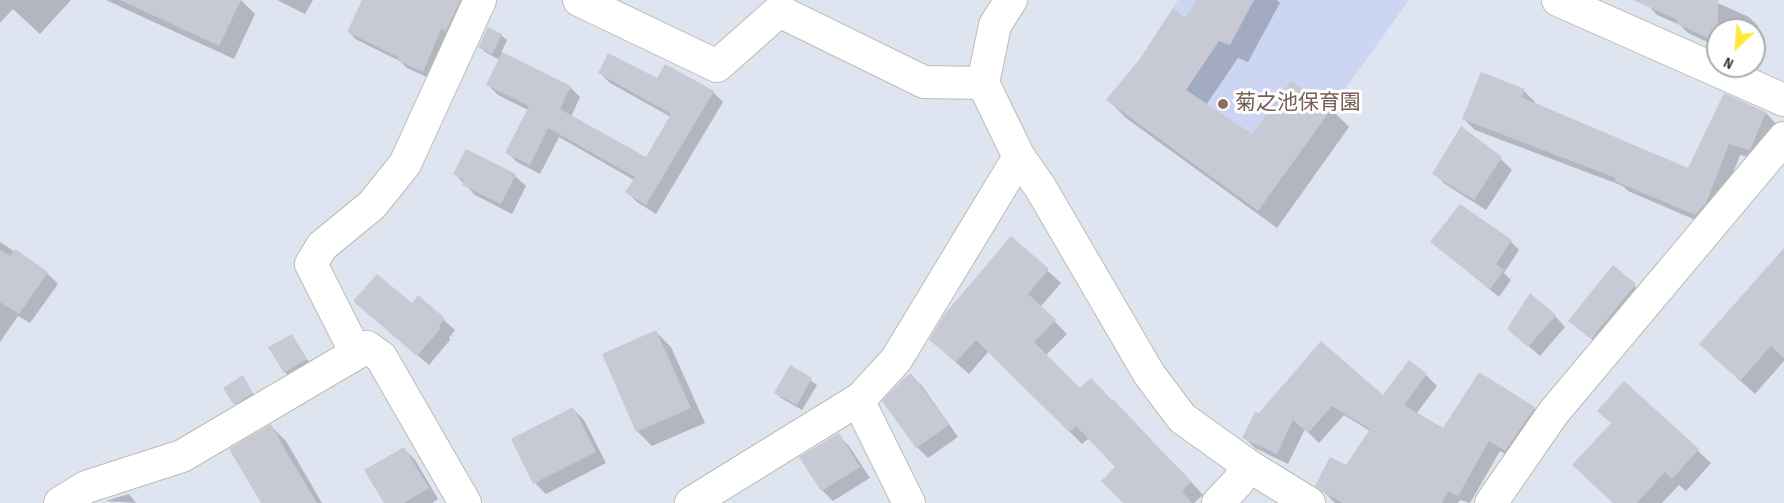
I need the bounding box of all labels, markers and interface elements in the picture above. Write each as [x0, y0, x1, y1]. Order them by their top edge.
north arrow [1706, 18, 1766, 78]
text: N [1721, 52, 1737, 73]
place label: 菊之池保育園 [1235, 91, 1361, 117]
marker: 菊之池保育園 [1216, 97, 1230, 111]

